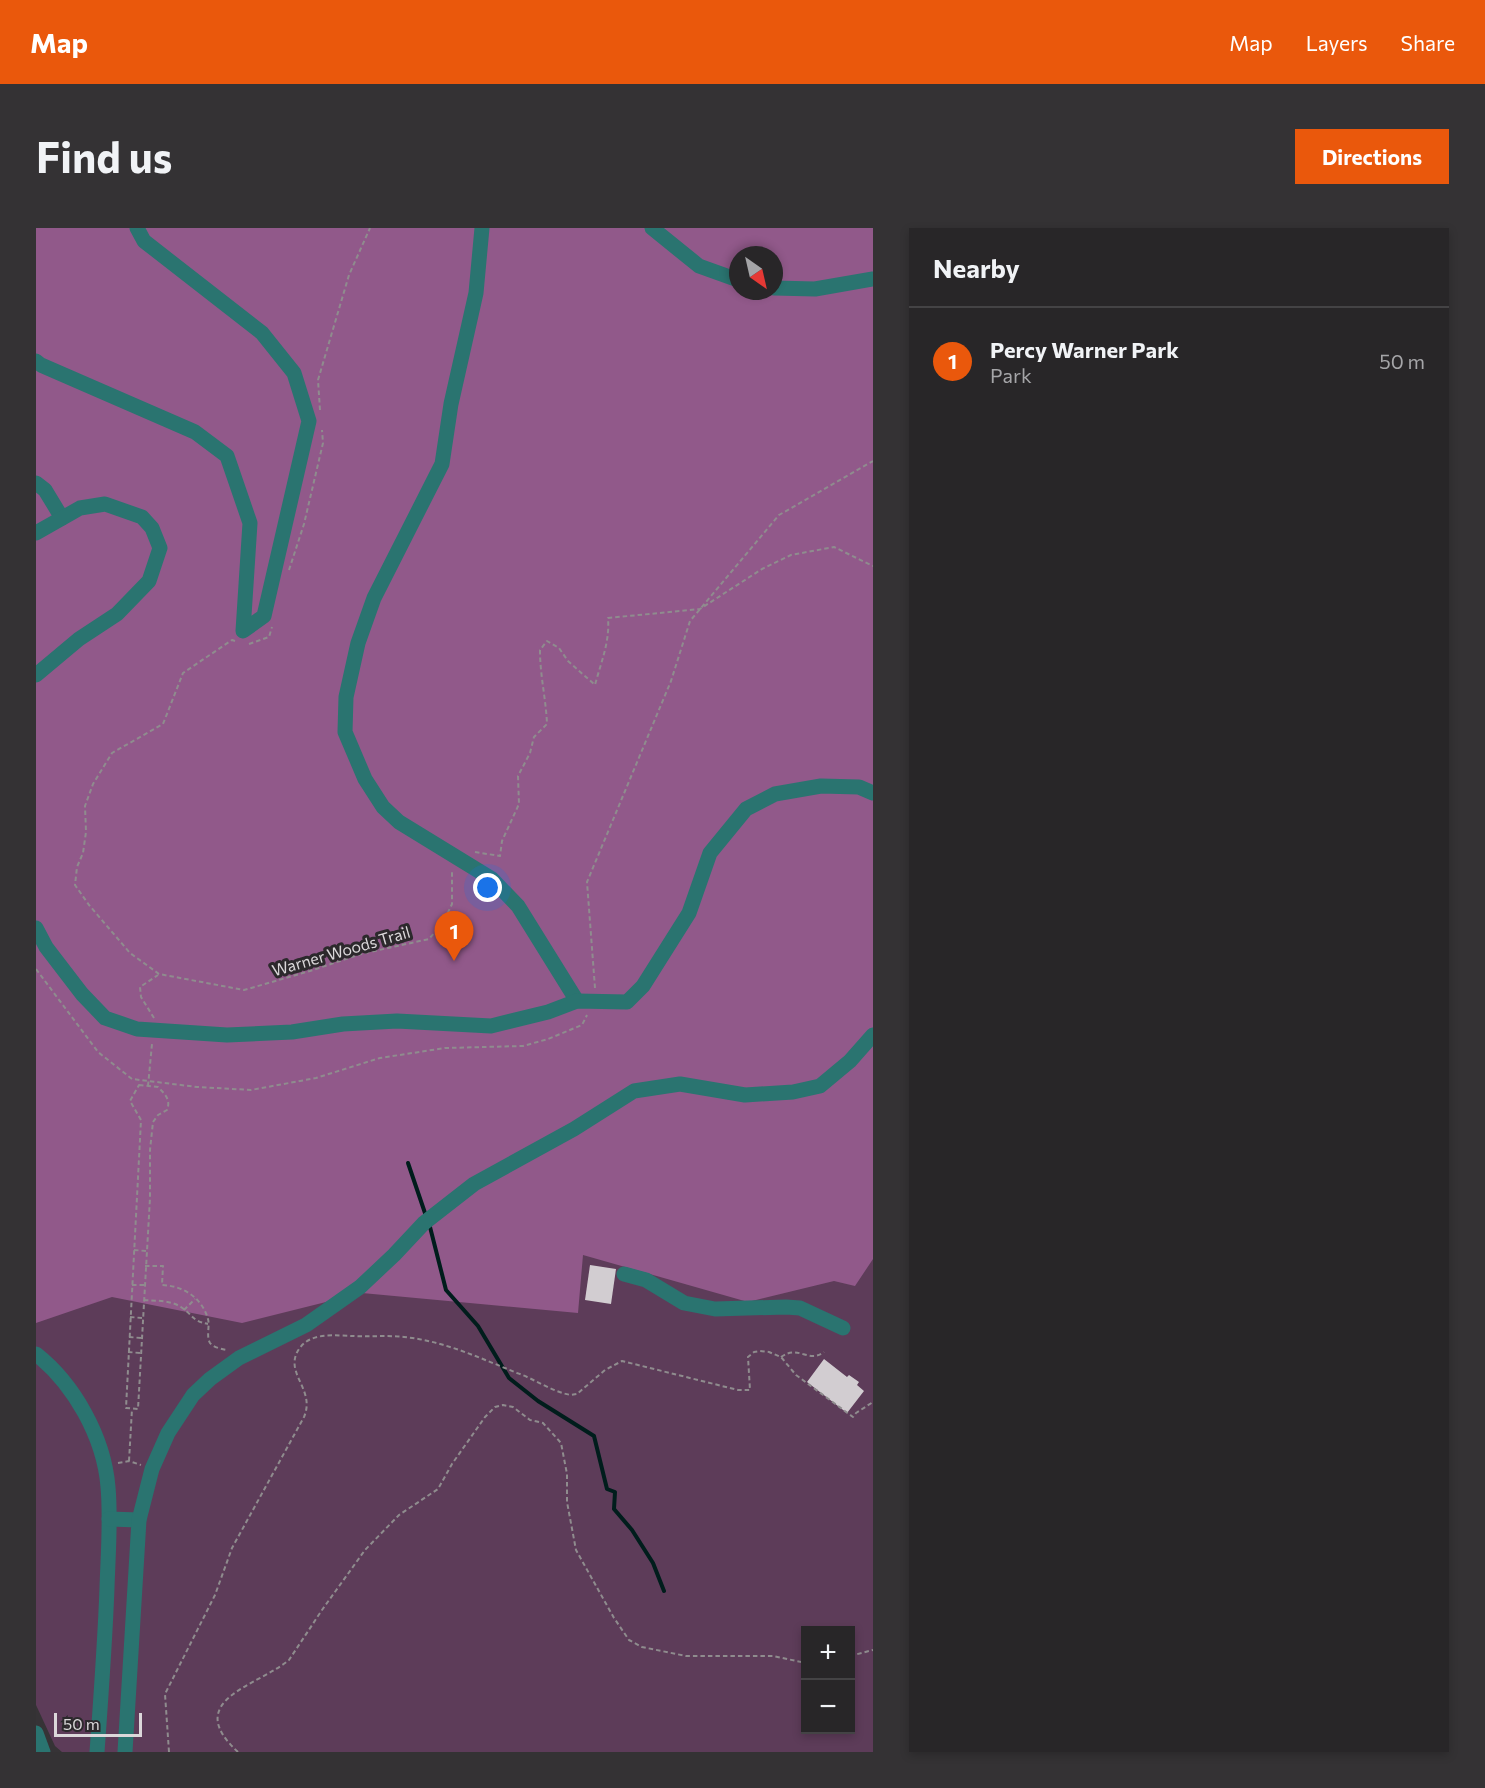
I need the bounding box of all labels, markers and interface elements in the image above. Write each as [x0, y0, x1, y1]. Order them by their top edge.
text: Map [30, 25, 88, 59]
text: Map [1229, 30, 1273, 55]
text: Layers [1306, 30, 1368, 55]
text: Share [1401, 30, 1455, 55]
button: Directions [1295, 129, 1449, 184]
text: Find us [36, 130, 172, 182]
north arrow [729, 246, 783, 300]
text: Nearby [933, 252, 1020, 283]
text: Percy Warner Park [990, 336, 1179, 363]
text: 1 [948, 349, 957, 373]
text: 50 m [1379, 349, 1425, 373]
text: Park [990, 363, 1032, 387]
your location [473, 873, 502, 902]
pin: 1 [434, 912, 474, 961]
street label: Warner Woods Trail [270, 922, 412, 979]
map controls [801, 1626, 855, 1734]
button: + [801, 1626, 855, 1680]
button: − [801, 1680, 855, 1734]
scale bar [54, 1710, 142, 1738]
text: 50 m [63, 1714, 100, 1733]

